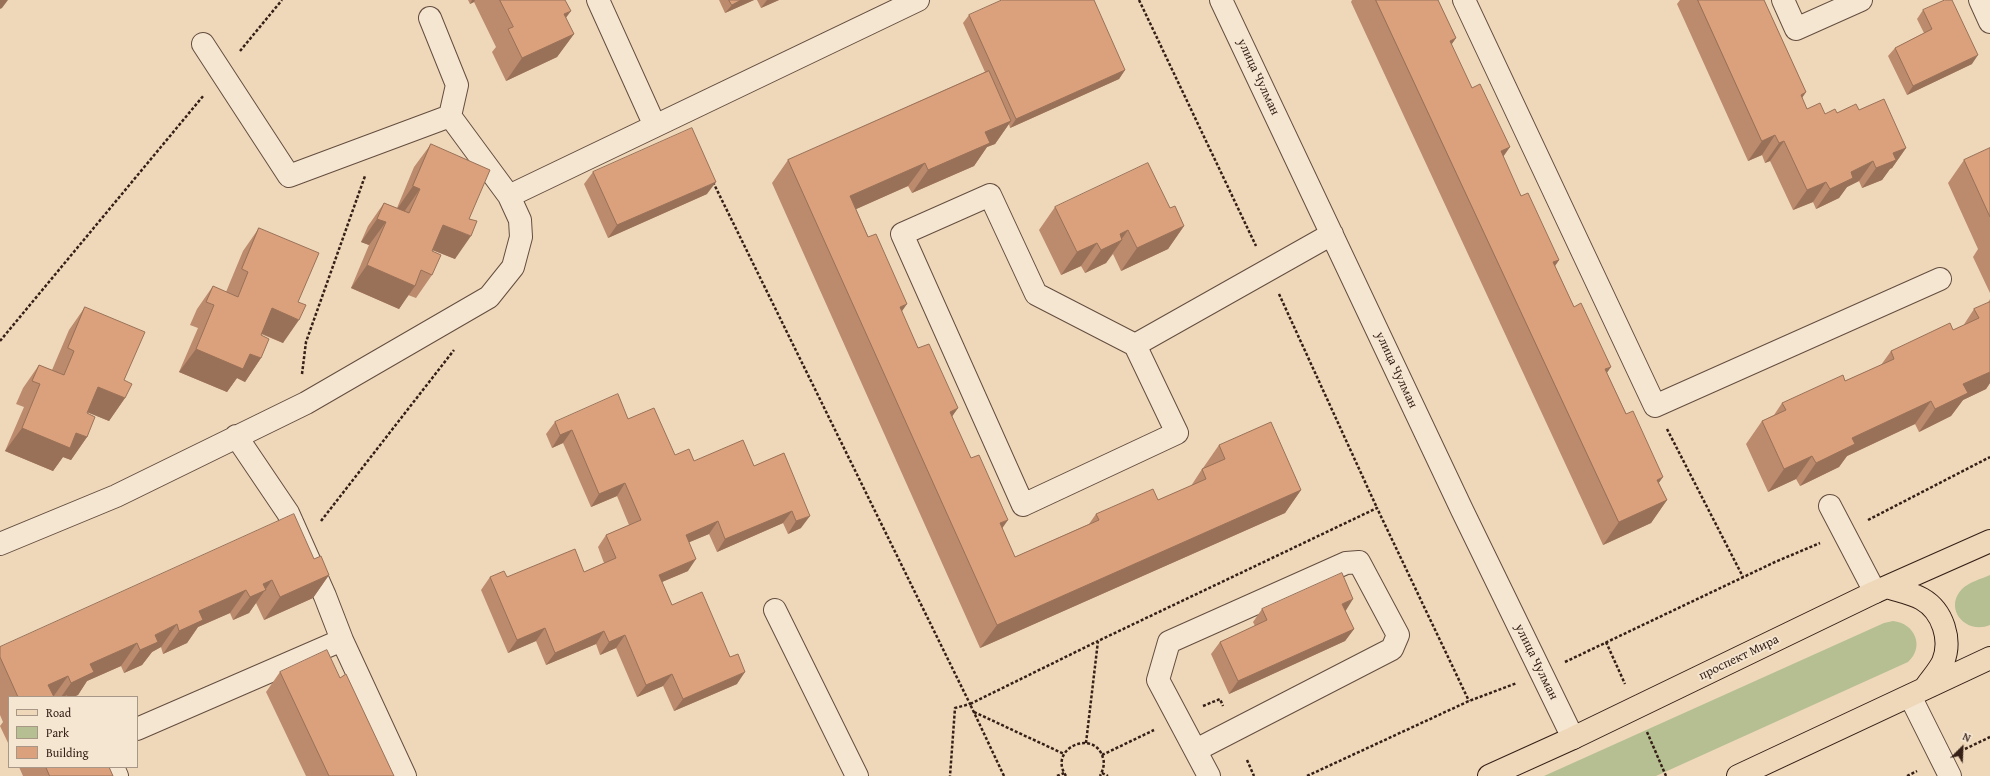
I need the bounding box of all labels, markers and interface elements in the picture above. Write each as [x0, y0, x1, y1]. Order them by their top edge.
street label: улица Чулман [1233, 36, 1283, 118]
street label: улица Чулман [1371, 329, 1421, 411]
street label: улица Чулман [1511, 621, 1561, 703]
street label: проспект Мира [1696, 632, 1782, 684]
legend [8, 696, 138, 768]
text: Road [46, 704, 71, 721]
text: Park [46, 724, 69, 741]
north arrow [1942, 728, 1982, 768]
text: N [1960, 728, 1973, 746]
text: Building [46, 744, 89, 761]

